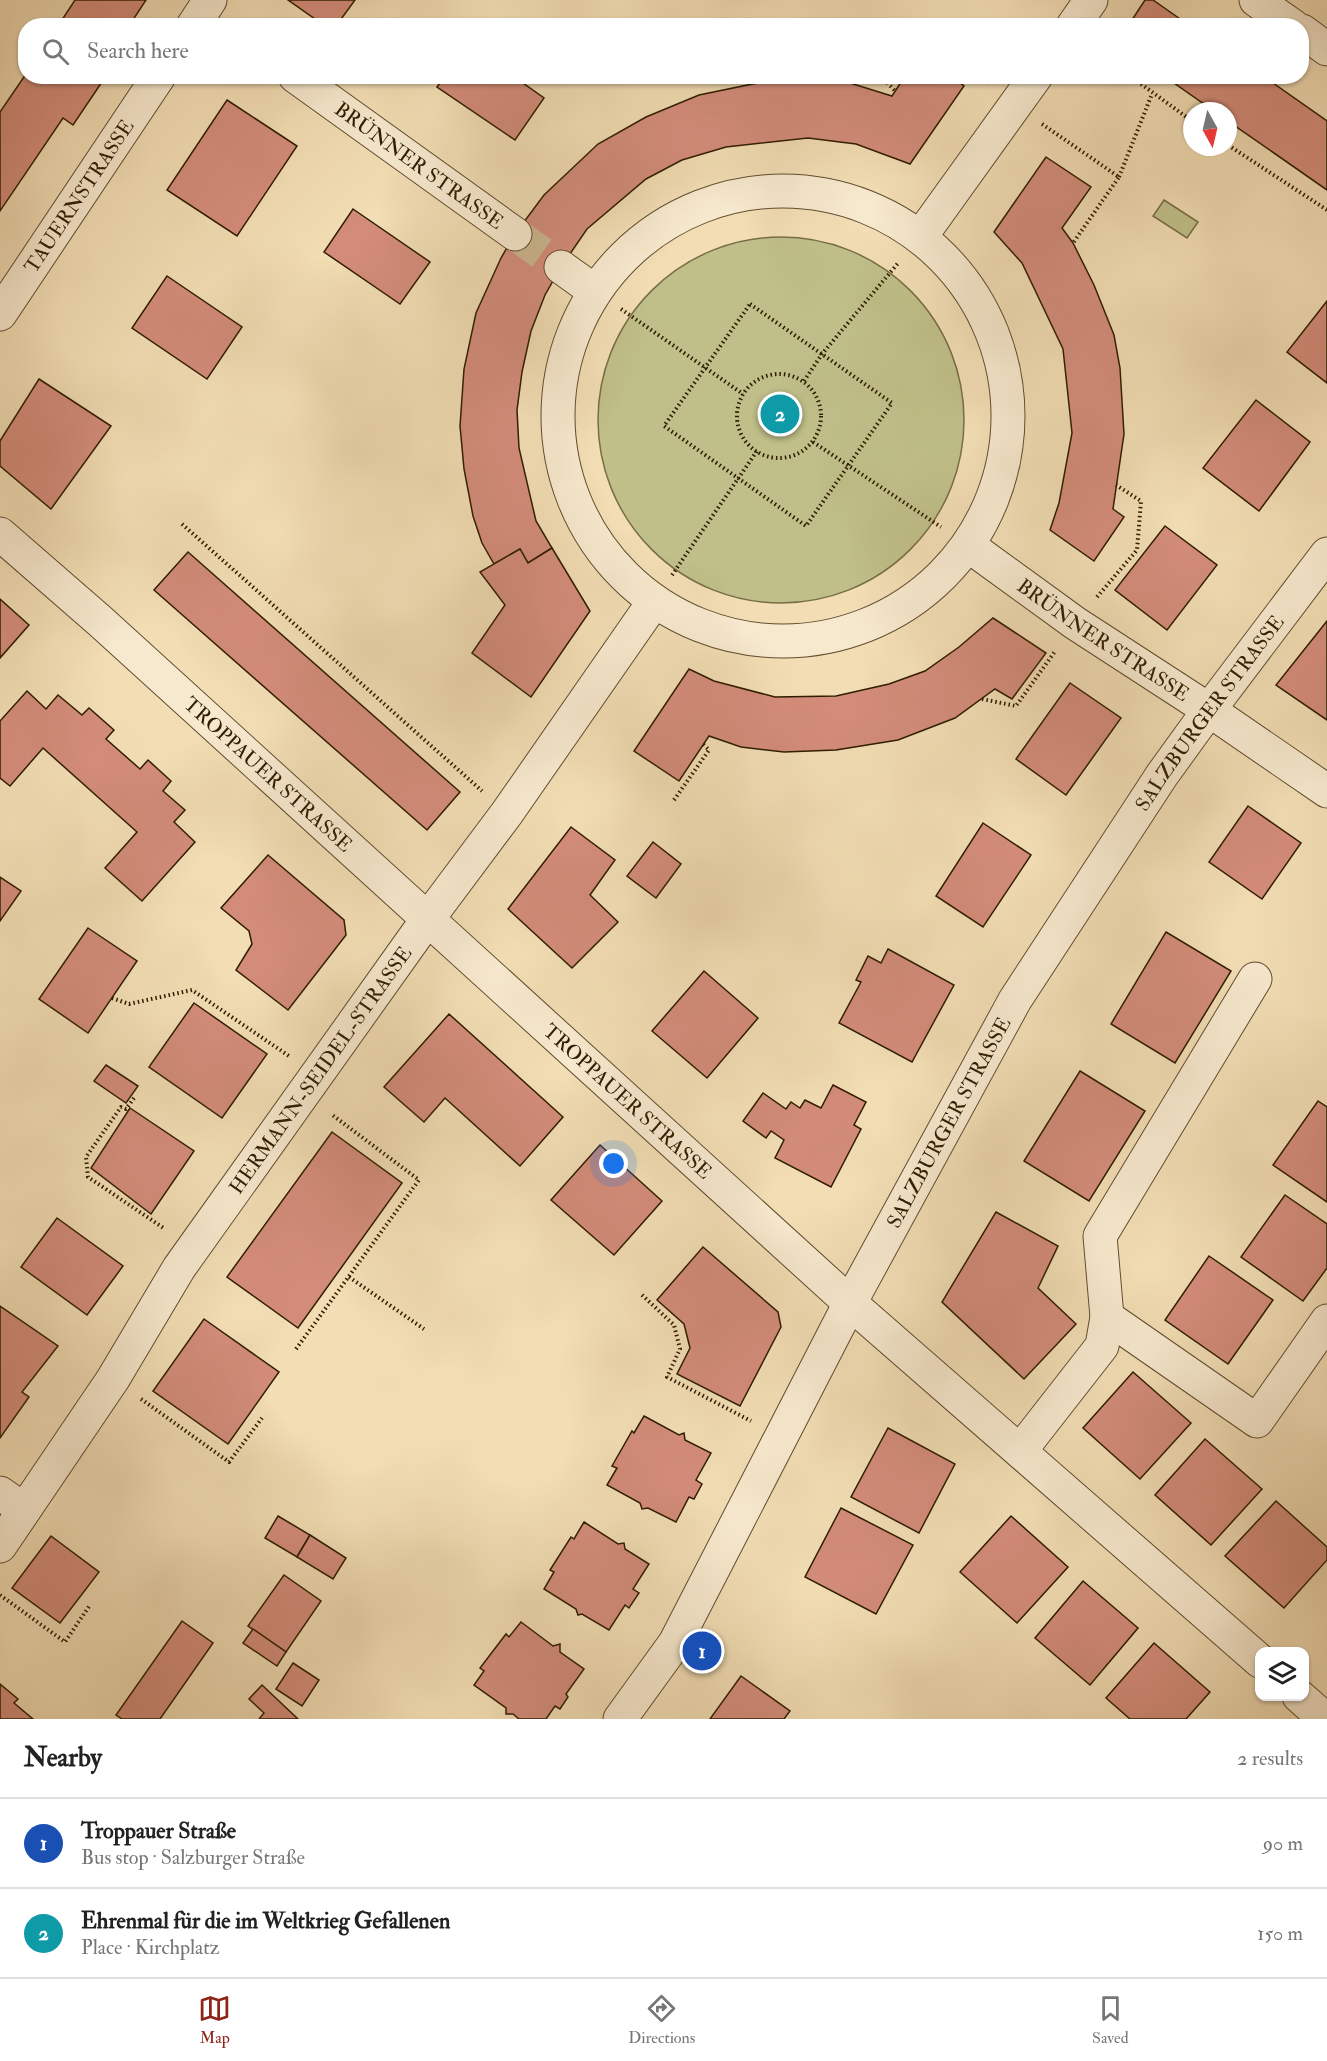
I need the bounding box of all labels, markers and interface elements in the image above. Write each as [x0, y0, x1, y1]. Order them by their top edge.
search box [18, 18, 1309, 84]
icon: search [39, 35, 72, 68]
text: Search here [87, 37, 189, 65]
street label: BRÜNNER STRASSE [330, 96, 509, 234]
north arrow [1183, 102, 1237, 156]
street label: TAUERNSTRASSE [19, 114, 139, 278]
pin: 2 [760, 392, 800, 436]
street label: BRÜNNER STRASSE [1013, 573, 1194, 706]
street label: SALZBURGER STRASSE [1130, 610, 1289, 816]
street label: TROPPAUER STRASSE [179, 691, 358, 857]
street label: HERMANN-SEIDEL-STRASSE [223, 941, 417, 1199]
street label: SALZBURGER STRASSE [881, 1012, 1016, 1232]
street label: TROPPAUER STRASSE [538, 1018, 717, 1184]
your location [599, 1149, 628, 1178]
pin: 1 [682, 1628, 722, 1674]
map controls [1255, 1647, 1309, 1701]
button: layers [1255, 1647, 1309, 1701]
text: Nearby [24, 1742, 102, 1774]
text: 2 results [1237, 1746, 1303, 1771]
text: Troppauer Straße [81, 1817, 236, 1845]
text: 1 [40, 1831, 47, 1856]
text: 90 m [1263, 1831, 1303, 1856]
text: Bus stop · Salzburger Straße [81, 1845, 305, 1870]
text: Ehrenmal für die im Weltkrieg Gefallenen [81, 1907, 450, 1935]
text: 2 [38, 1921, 49, 1946]
text: 150 m [1257, 1921, 1303, 1946]
text: Place · Kirchplatz [81, 1935, 219, 1960]
tab: Map [198, 1992, 231, 2048]
tab: Directions [628, 1992, 695, 2048]
tab: Saved [1092, 1992, 1129, 2048]

